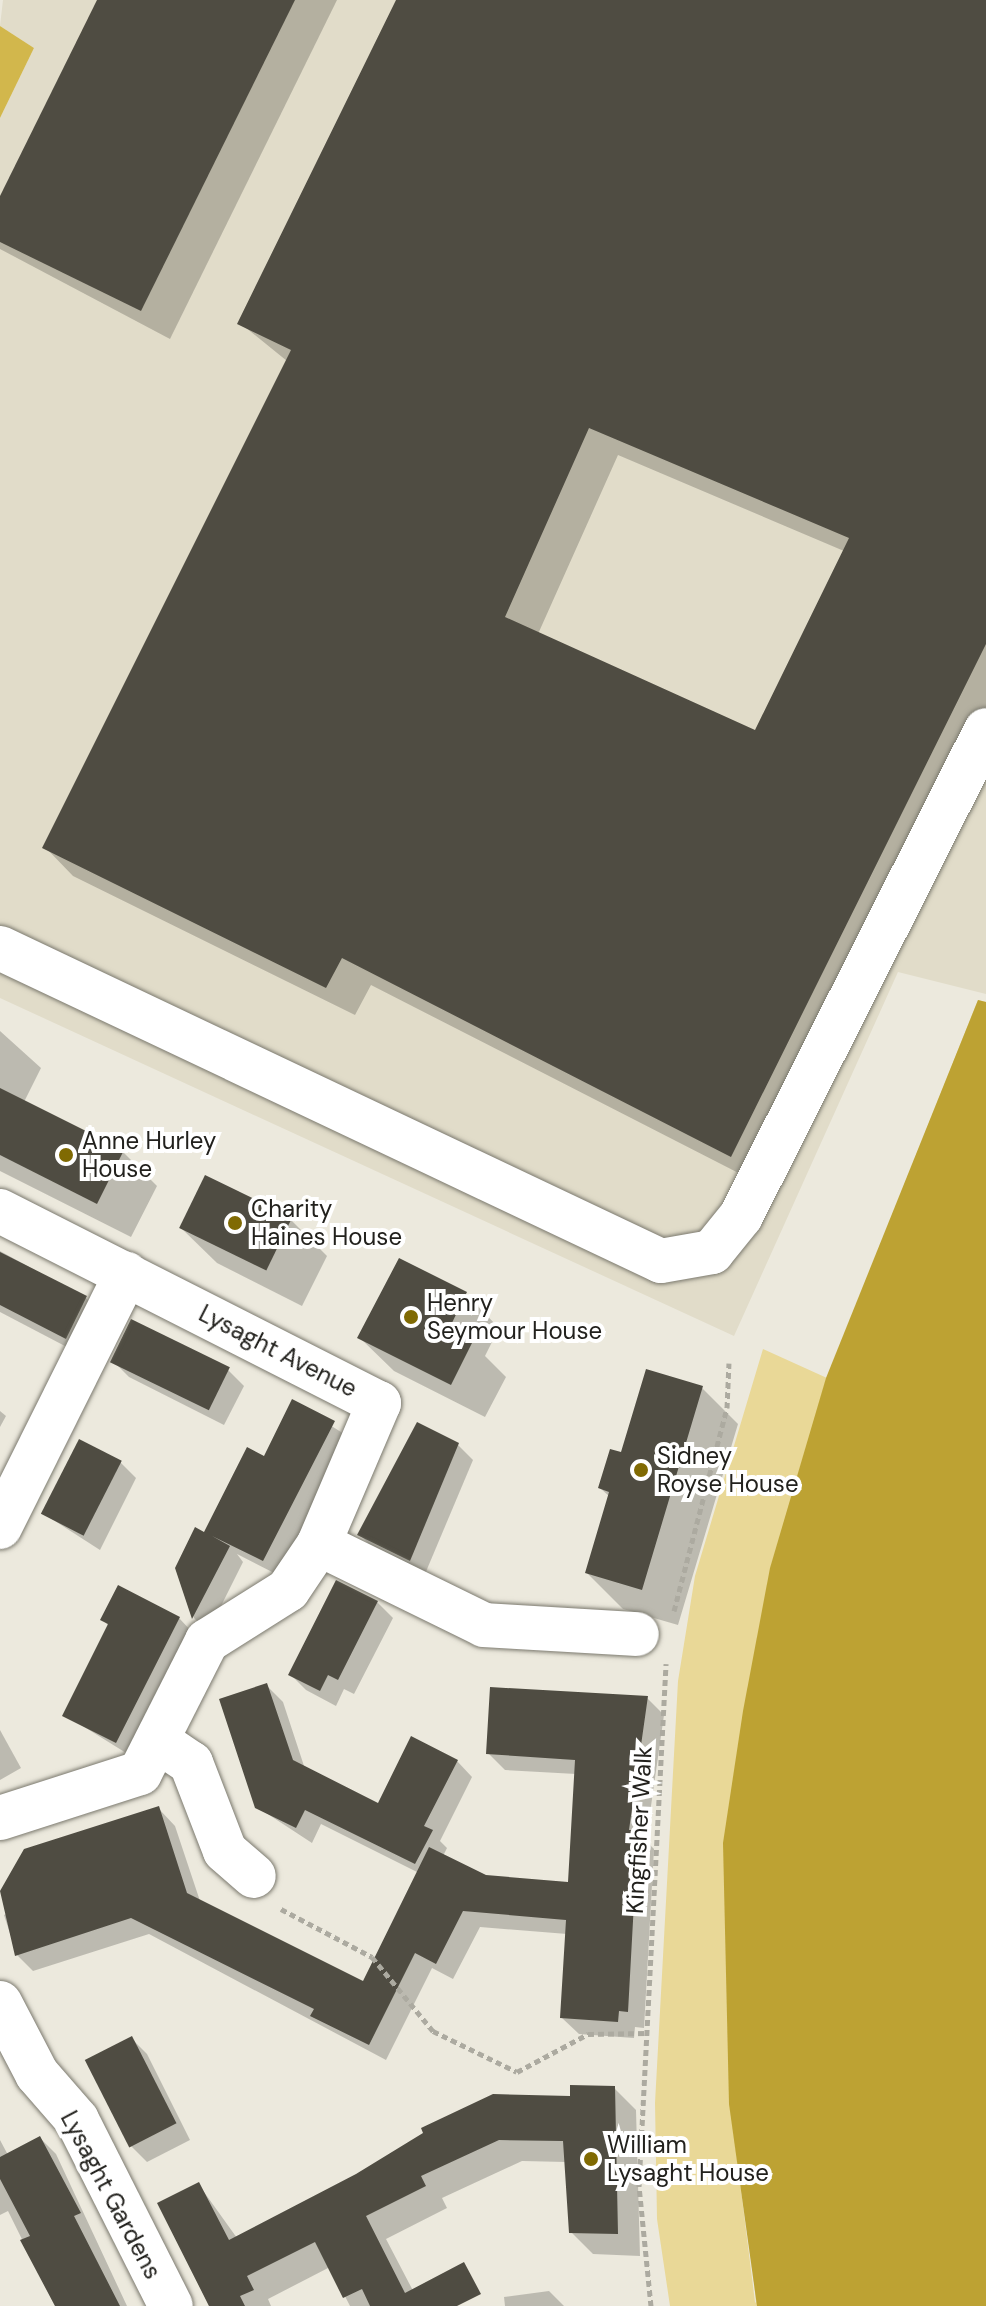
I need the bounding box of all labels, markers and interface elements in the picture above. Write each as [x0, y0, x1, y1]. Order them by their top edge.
place label: Anne Hurley House [82, 1127, 216, 1183]
marker: Anne Hurley House [57, 1146, 75, 1164]
place label: Charity Haines House [251, 1195, 402, 1251]
marker: Charity Haines House [226, 1214, 244, 1232]
place label: Henry Seymour House [427, 1289, 602, 1345]
street label: Lysaght Avenue [194, 1299, 362, 1403]
marker: Henry Seymour House [402, 1308, 420, 1326]
place label: Sidney Royse House [657, 1442, 799, 1498]
marker: Sidney Royse House [632, 1461, 650, 1479]
street label: Kingfisher Walk [620, 1745, 658, 1915]
street label: Lysaght Gardens [55, 2106, 167, 2284]
place label: William Lysaght House [607, 2131, 769, 2187]
marker: William Lysaght House [582, 2150, 600, 2168]

